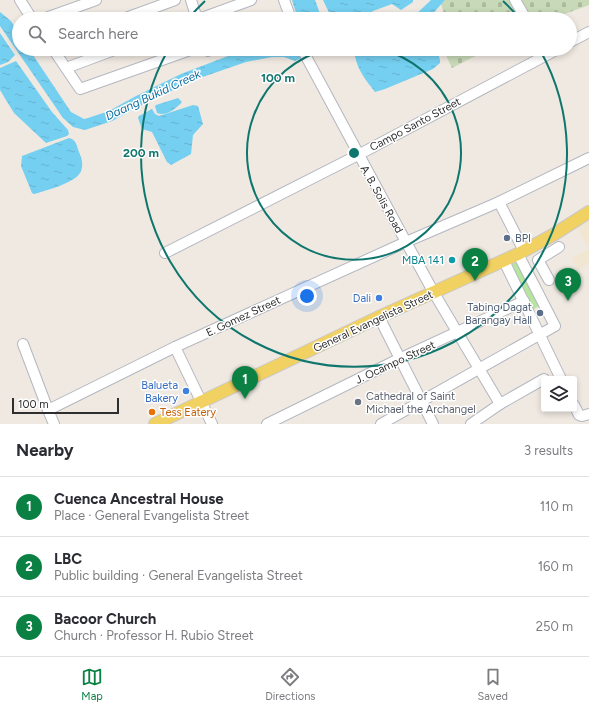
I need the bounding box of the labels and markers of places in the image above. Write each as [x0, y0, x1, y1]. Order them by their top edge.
centre of rings [347, 146, 361, 160]
place label: BPI [515, 232, 531, 245]
marker: BPI [502, 233, 512, 243]
pin: 2 [462, 248, 488, 281]
place label: MBA 141 [402, 254, 444, 267]
marker: MBA 141 [447, 255, 457, 265]
pin: 3 [555, 268, 581, 301]
place label: Dali [353, 292, 371, 305]
marker: Dali [374, 293, 384, 303]
place label: Tabing Dagat Barangay Hall [465, 301, 532, 327]
marker: Tabing Dagat Barangay Hall [535, 308, 545, 318]
pin: 1 [232, 366, 258, 399]
place label: Balueta Bakery [141, 379, 178, 405]
marker: Balueta Bakery [181, 386, 191, 396]
place label: Cathedral of Saint Michael the Archangel [366, 390, 476, 416]
marker: Cathedral of Saint Michael the Archangel [353, 397, 363, 407]
place label: Tess Eatery [160, 406, 216, 419]
marker: Tess Eatery [147, 407, 157, 417]

